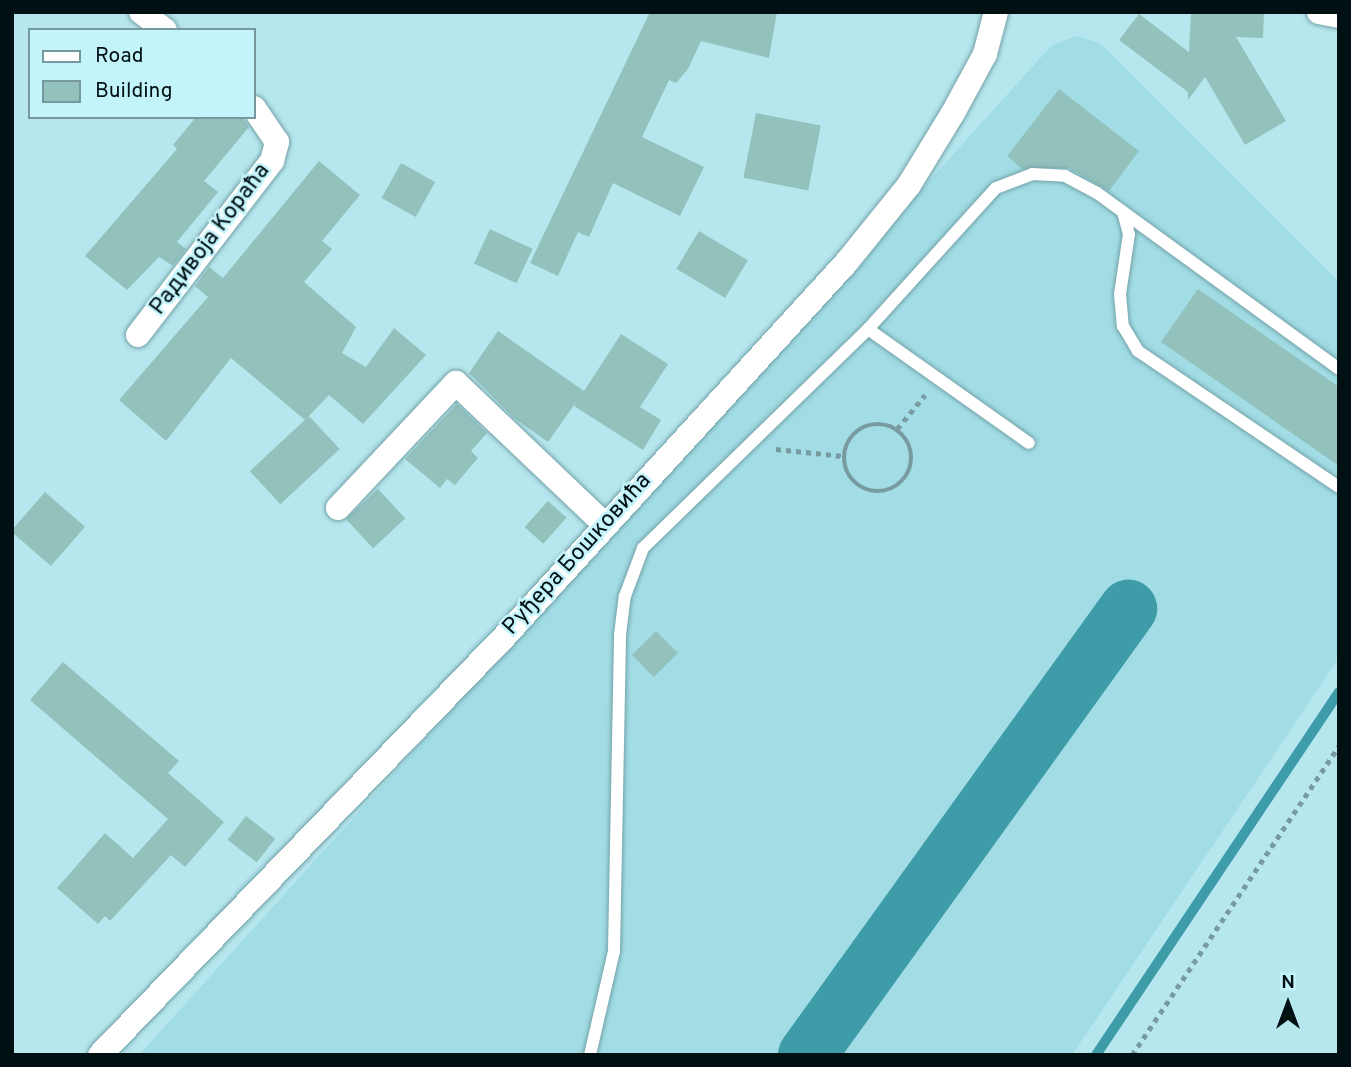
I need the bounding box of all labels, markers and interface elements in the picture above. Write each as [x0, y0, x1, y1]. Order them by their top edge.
legend [28, 28, 256, 119]
text: Road [95, 43, 144, 70]
text: Building [95, 78, 173, 105]
street label: Радивоја Кораћа [145, 159, 277, 321]
street label: Руђера Бошковића [498, 468, 658, 642]
north arrow [1253, 969, 1323, 1039]
text: N [1281, 971, 1295, 995]

